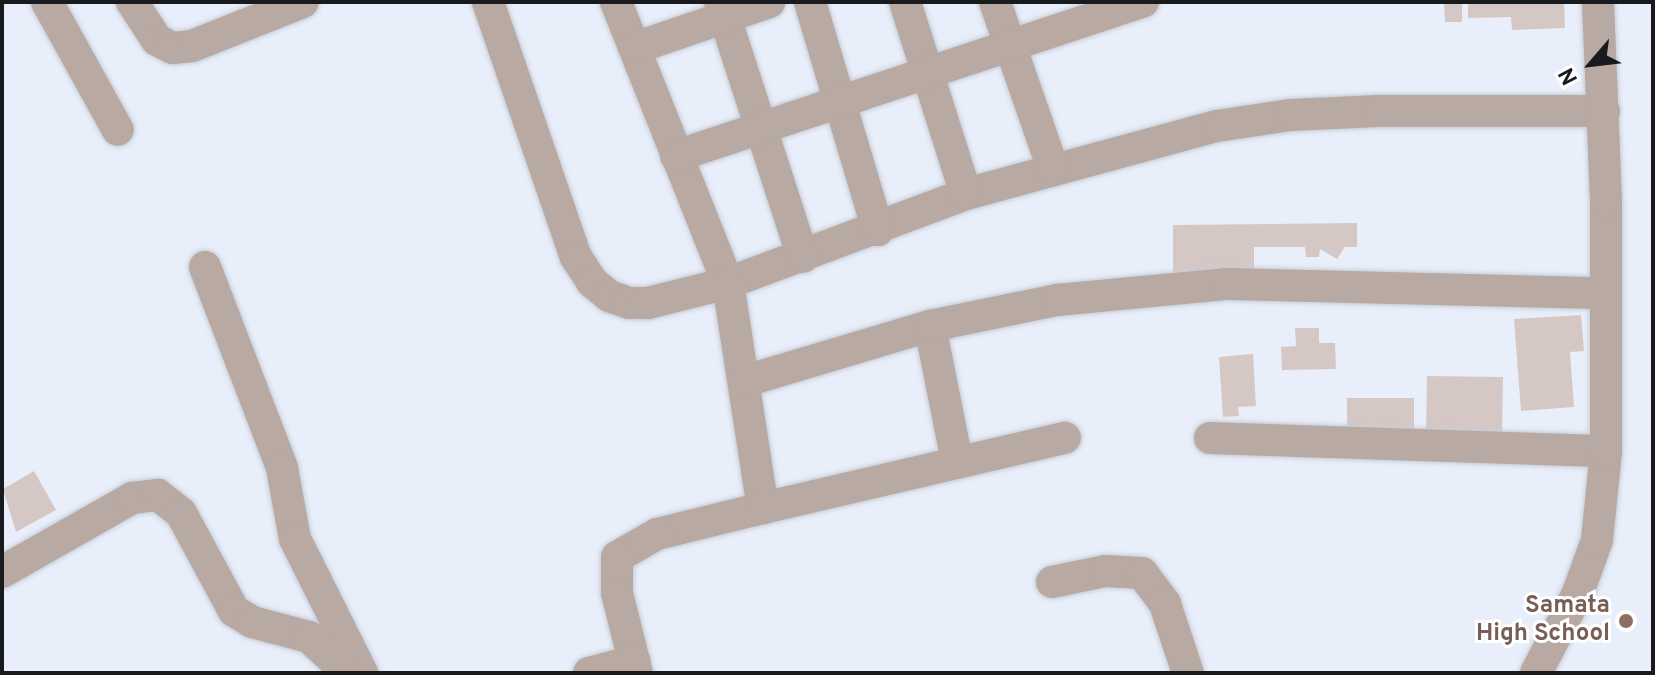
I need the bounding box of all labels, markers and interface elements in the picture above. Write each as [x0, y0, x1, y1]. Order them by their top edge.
north arrow [1551, 24, 1631, 104]
text: N [1554, 62, 1585, 89]
place label: Samata High School [1476, 593, 1610, 649]
marker: Samata High School [1617, 612, 1635, 630]

